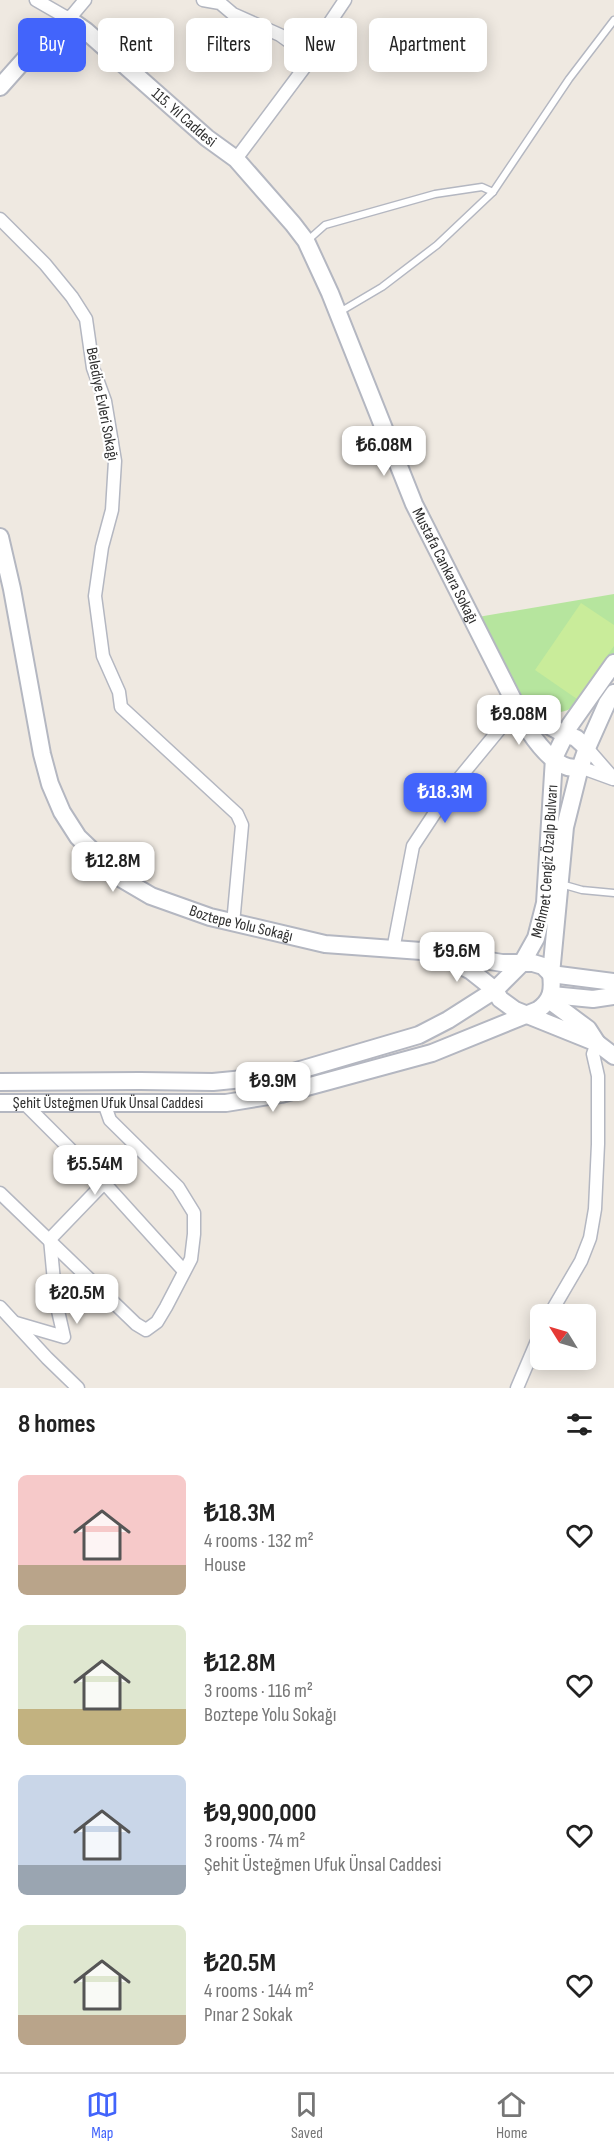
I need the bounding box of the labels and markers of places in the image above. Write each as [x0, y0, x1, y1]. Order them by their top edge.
pin: ₺6.08M [335, 426, 433, 477]
pin: ₺9.08M [470, 695, 568, 746]
pin: ₺18.3M [396, 773, 494, 824]
pin: ₺12.8M [64, 842, 162, 893]
pin: ₺9.6M [415, 932, 499, 983]
pin: ₺9.9M [231, 1062, 315, 1113]
pin: ₺5.54M [46, 1145, 144, 1196]
pin: ₺20.5M [28, 1274, 126, 1325]

